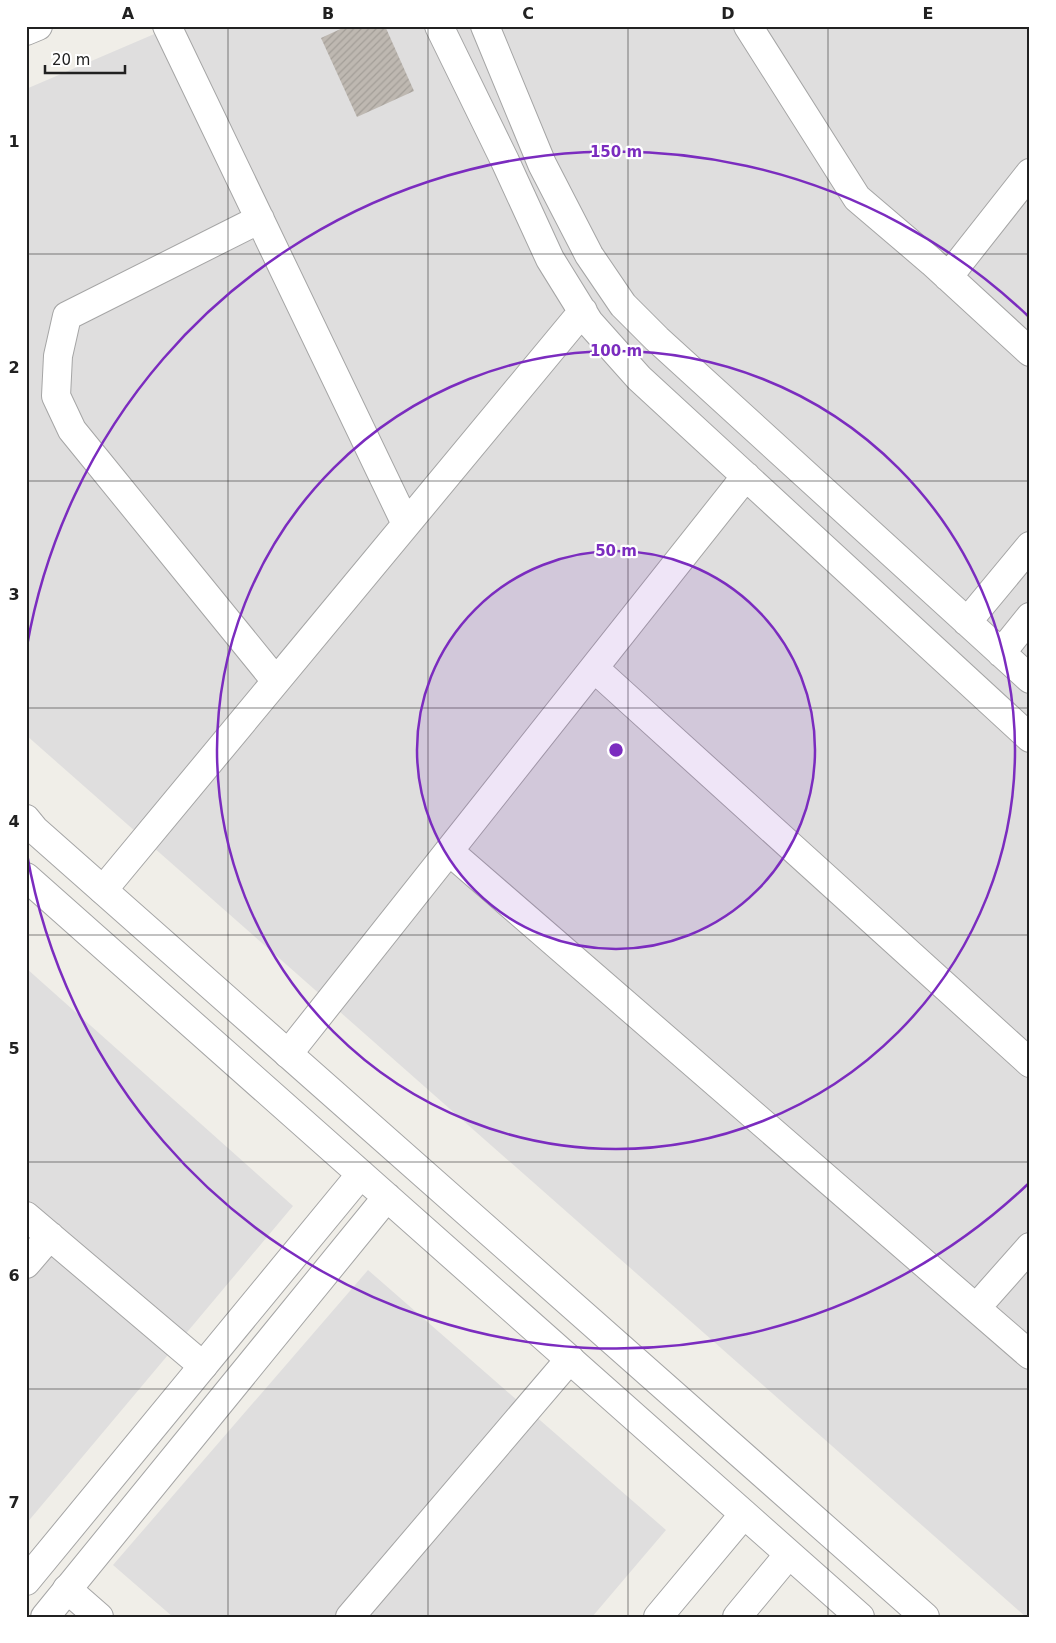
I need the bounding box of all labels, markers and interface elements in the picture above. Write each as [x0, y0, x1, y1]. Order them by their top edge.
text: A [122, 4, 135, 23]
text: B [322, 4, 334, 23]
text: C [522, 4, 534, 23]
text: D [721, 4, 735, 23]
text: E [923, 4, 933, 23]
scale bar [45, 42, 125, 74]
text: 20 m [52, 51, 90, 69]
text: 1 [8, 132, 20, 151]
text: 150 m [590, 143, 642, 161]
text: 100 m [590, 342, 642, 360]
text: 2 [8, 358, 20, 377]
text: 50 m [595, 542, 637, 560]
text: 3 [8, 585, 20, 604]
centre of rings [607, 741, 625, 759]
text: 4 [8, 812, 20, 831]
text: 5 [8, 1039, 20, 1058]
text: 6 [8, 1266, 20, 1285]
text: 7 [8, 1493, 20, 1512]

